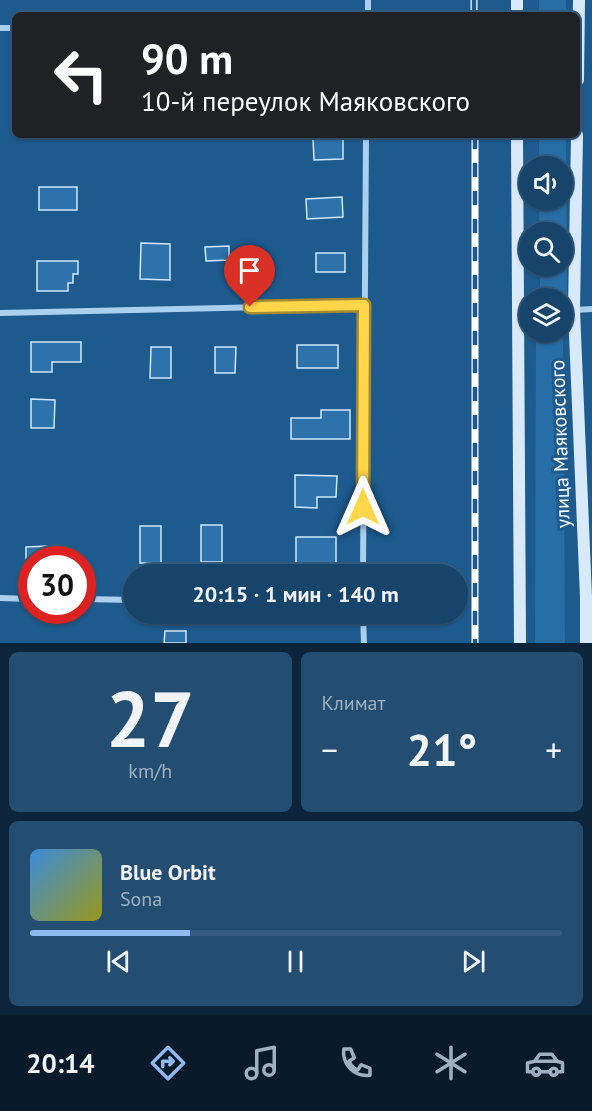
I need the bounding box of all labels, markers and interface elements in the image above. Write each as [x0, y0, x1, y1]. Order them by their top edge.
text: 90 m [141, 31, 233, 86]
icon: left [42, 36, 120, 114]
text: 10-й переулок Маяковского [141, 84, 470, 118]
map controls [519, 156, 573, 342]
button: sound [519, 156, 573, 210]
button: search [519, 222, 573, 276]
pin [224, 245, 275, 307]
icon: arrive [233, 254, 266, 287]
button: layers [519, 288, 573, 342]
street label: улица Маяковского [544, 359, 576, 529]
position arrow [331, 475, 395, 539]
speed limit sign: 30 [18, 546, 96, 624]
text: 20:15 · 1 мин · 140 m [192, 580, 399, 608]
text: 27 [106, 668, 194, 769]
text: Климат [322, 690, 385, 716]
text: 21° [406, 720, 477, 778]
text: − [322, 728, 338, 771]
text: + [545, 728, 562, 771]
text: km/h [128, 758, 172, 784]
text: Blue Orbit [120, 858, 216, 886]
text: Sona [120, 886, 162, 912]
icon: previous [102, 945, 135, 978]
icon: pause [279, 945, 312, 978]
icon: next [457, 945, 490, 978]
icon: directions [147, 1042, 189, 1084]
icon: music [241, 1042, 283, 1084]
icon: phone [335, 1042, 377, 1084]
icon: climate [430, 1042, 472, 1084]
icon: car [524, 1042, 566, 1084]
text: 20:14 [26, 1046, 95, 1080]

